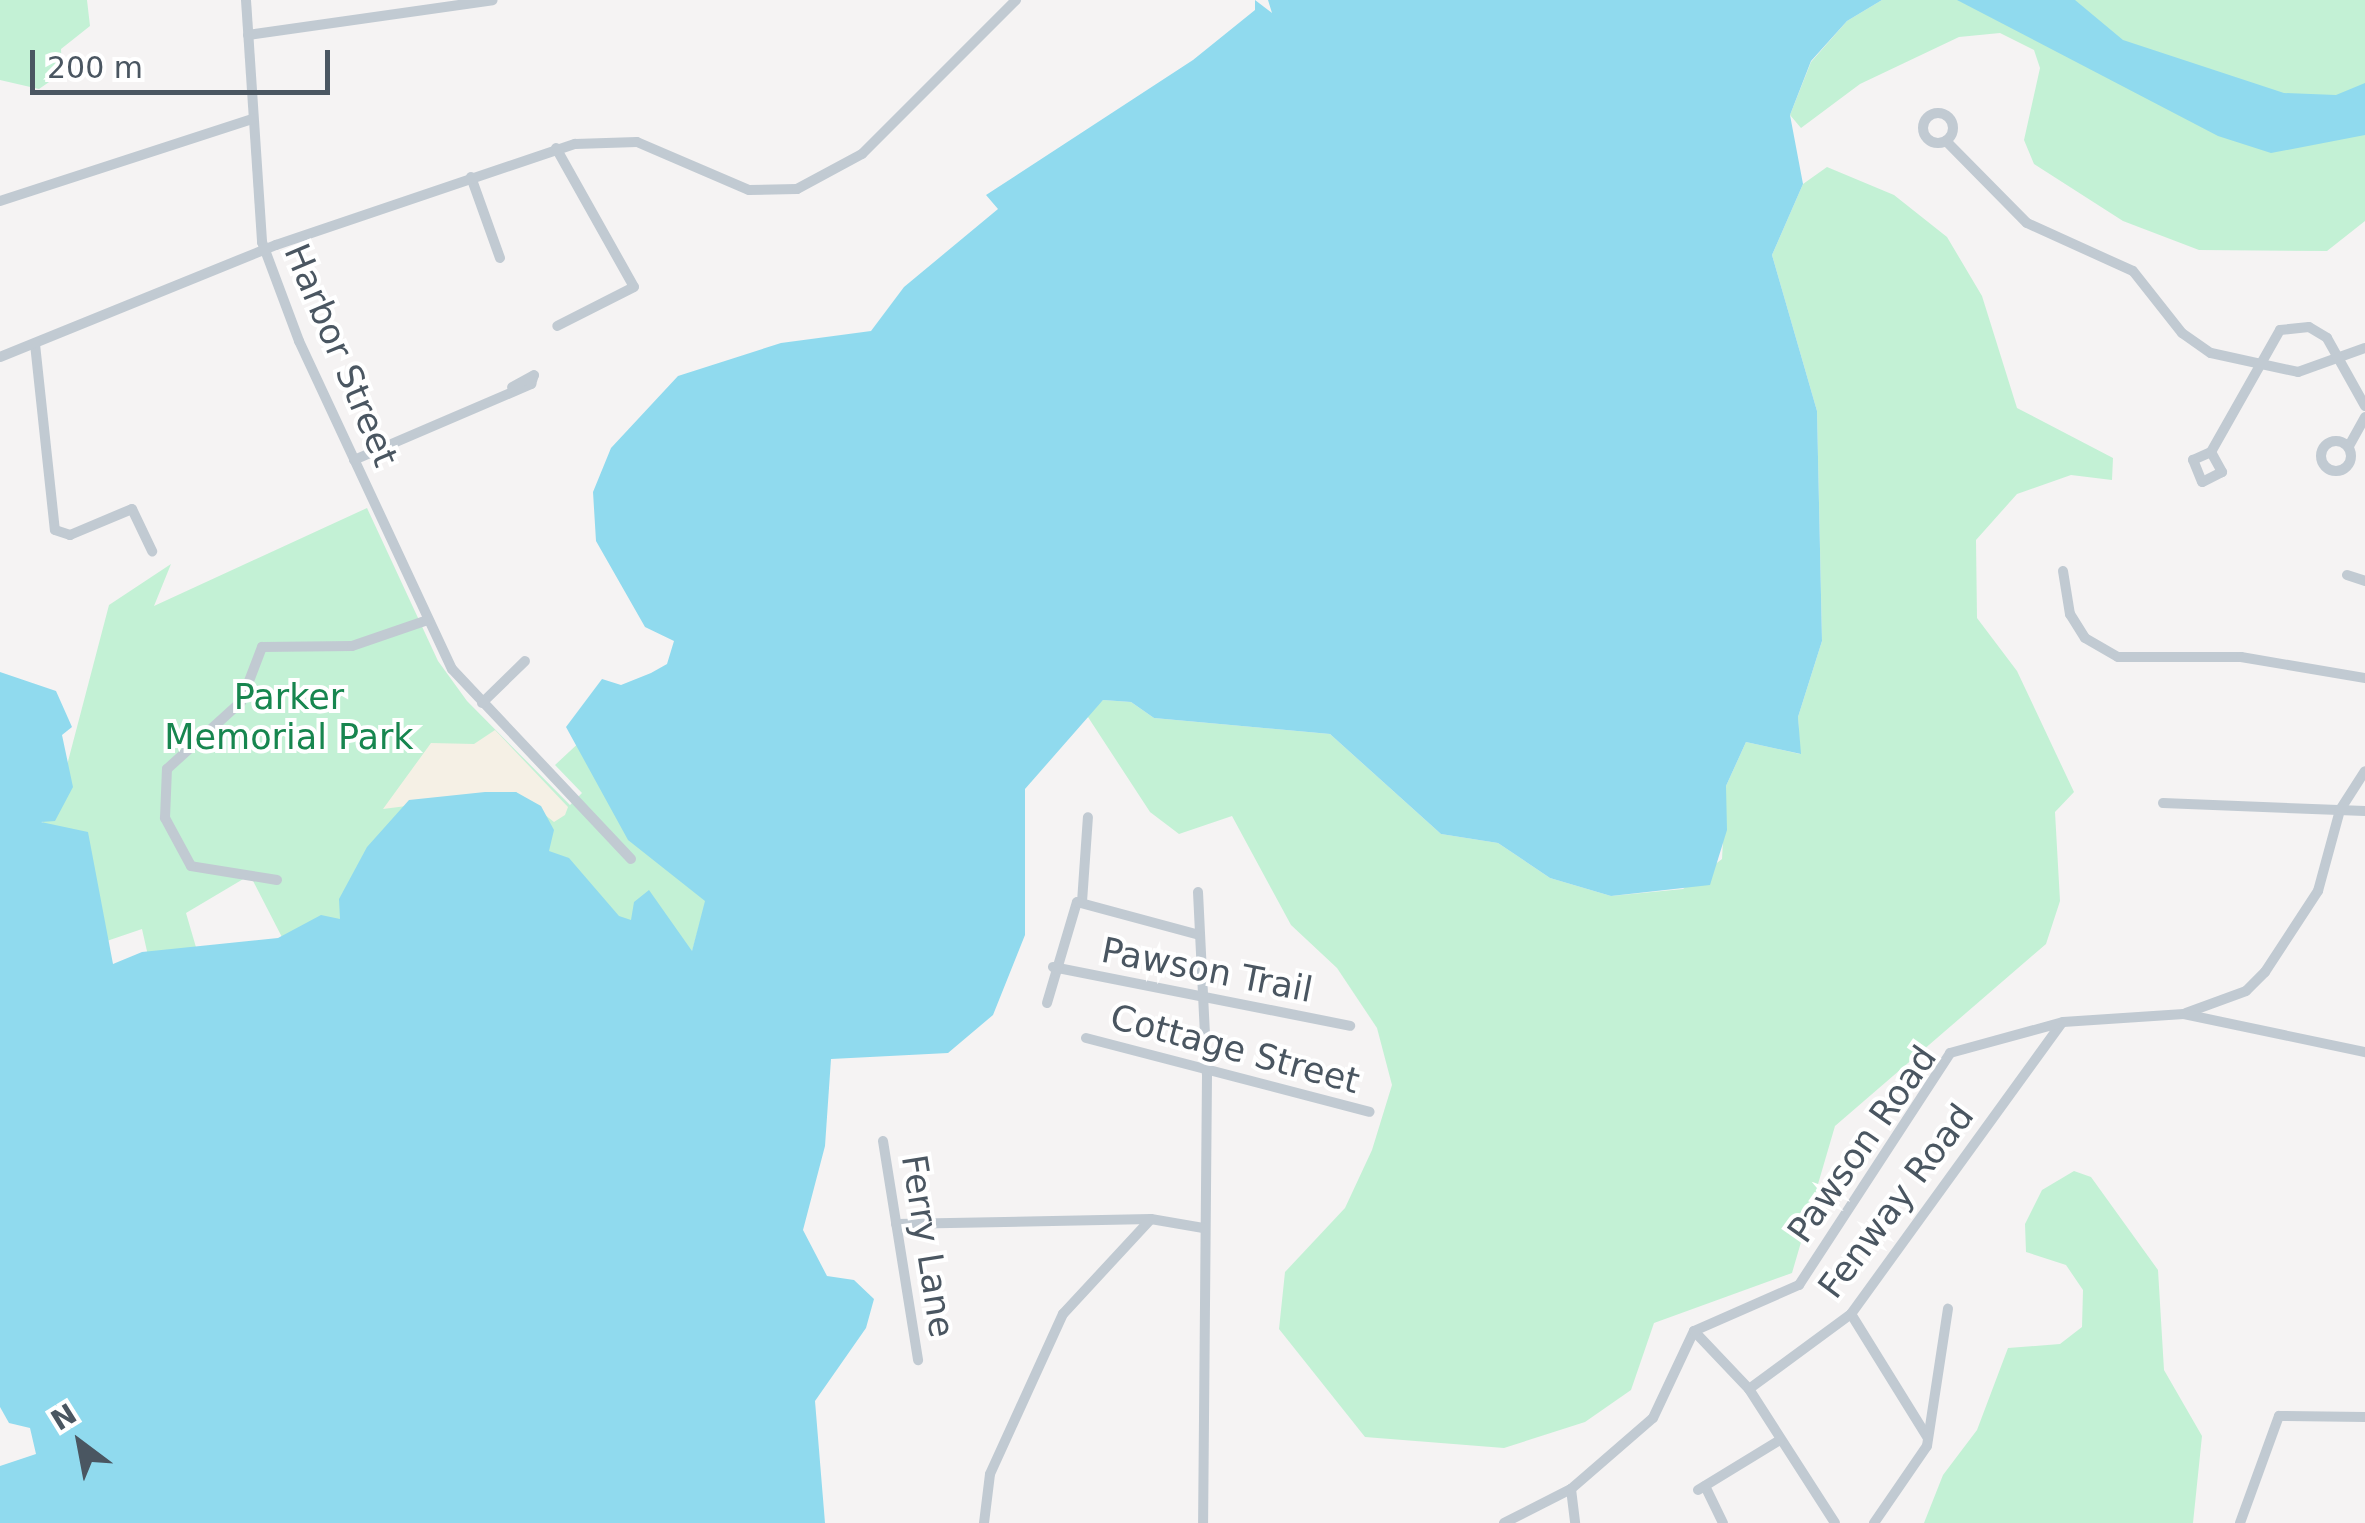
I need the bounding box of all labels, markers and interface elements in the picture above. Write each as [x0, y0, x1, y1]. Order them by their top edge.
scale bar [35, 30, 335, 92]
text: 200 m [47, 50, 143, 85]
street label: Harbor Street [275, 237, 407, 473]
park label: Parker Memorial Park [164, 676, 414, 758]
street label: Pawson Trail [1098, 929, 1316, 1011]
street label: Cottage Street [1106, 996, 1364, 1102]
street label: Pawson Road [1779, 1038, 1945, 1250]
street label: Fenway Road [1810, 1096, 1982, 1306]
street label: Ferry Lane [893, 1152, 963, 1340]
north arrow [30, 1393, 130, 1493]
text: N [45, 1397, 83, 1437]

